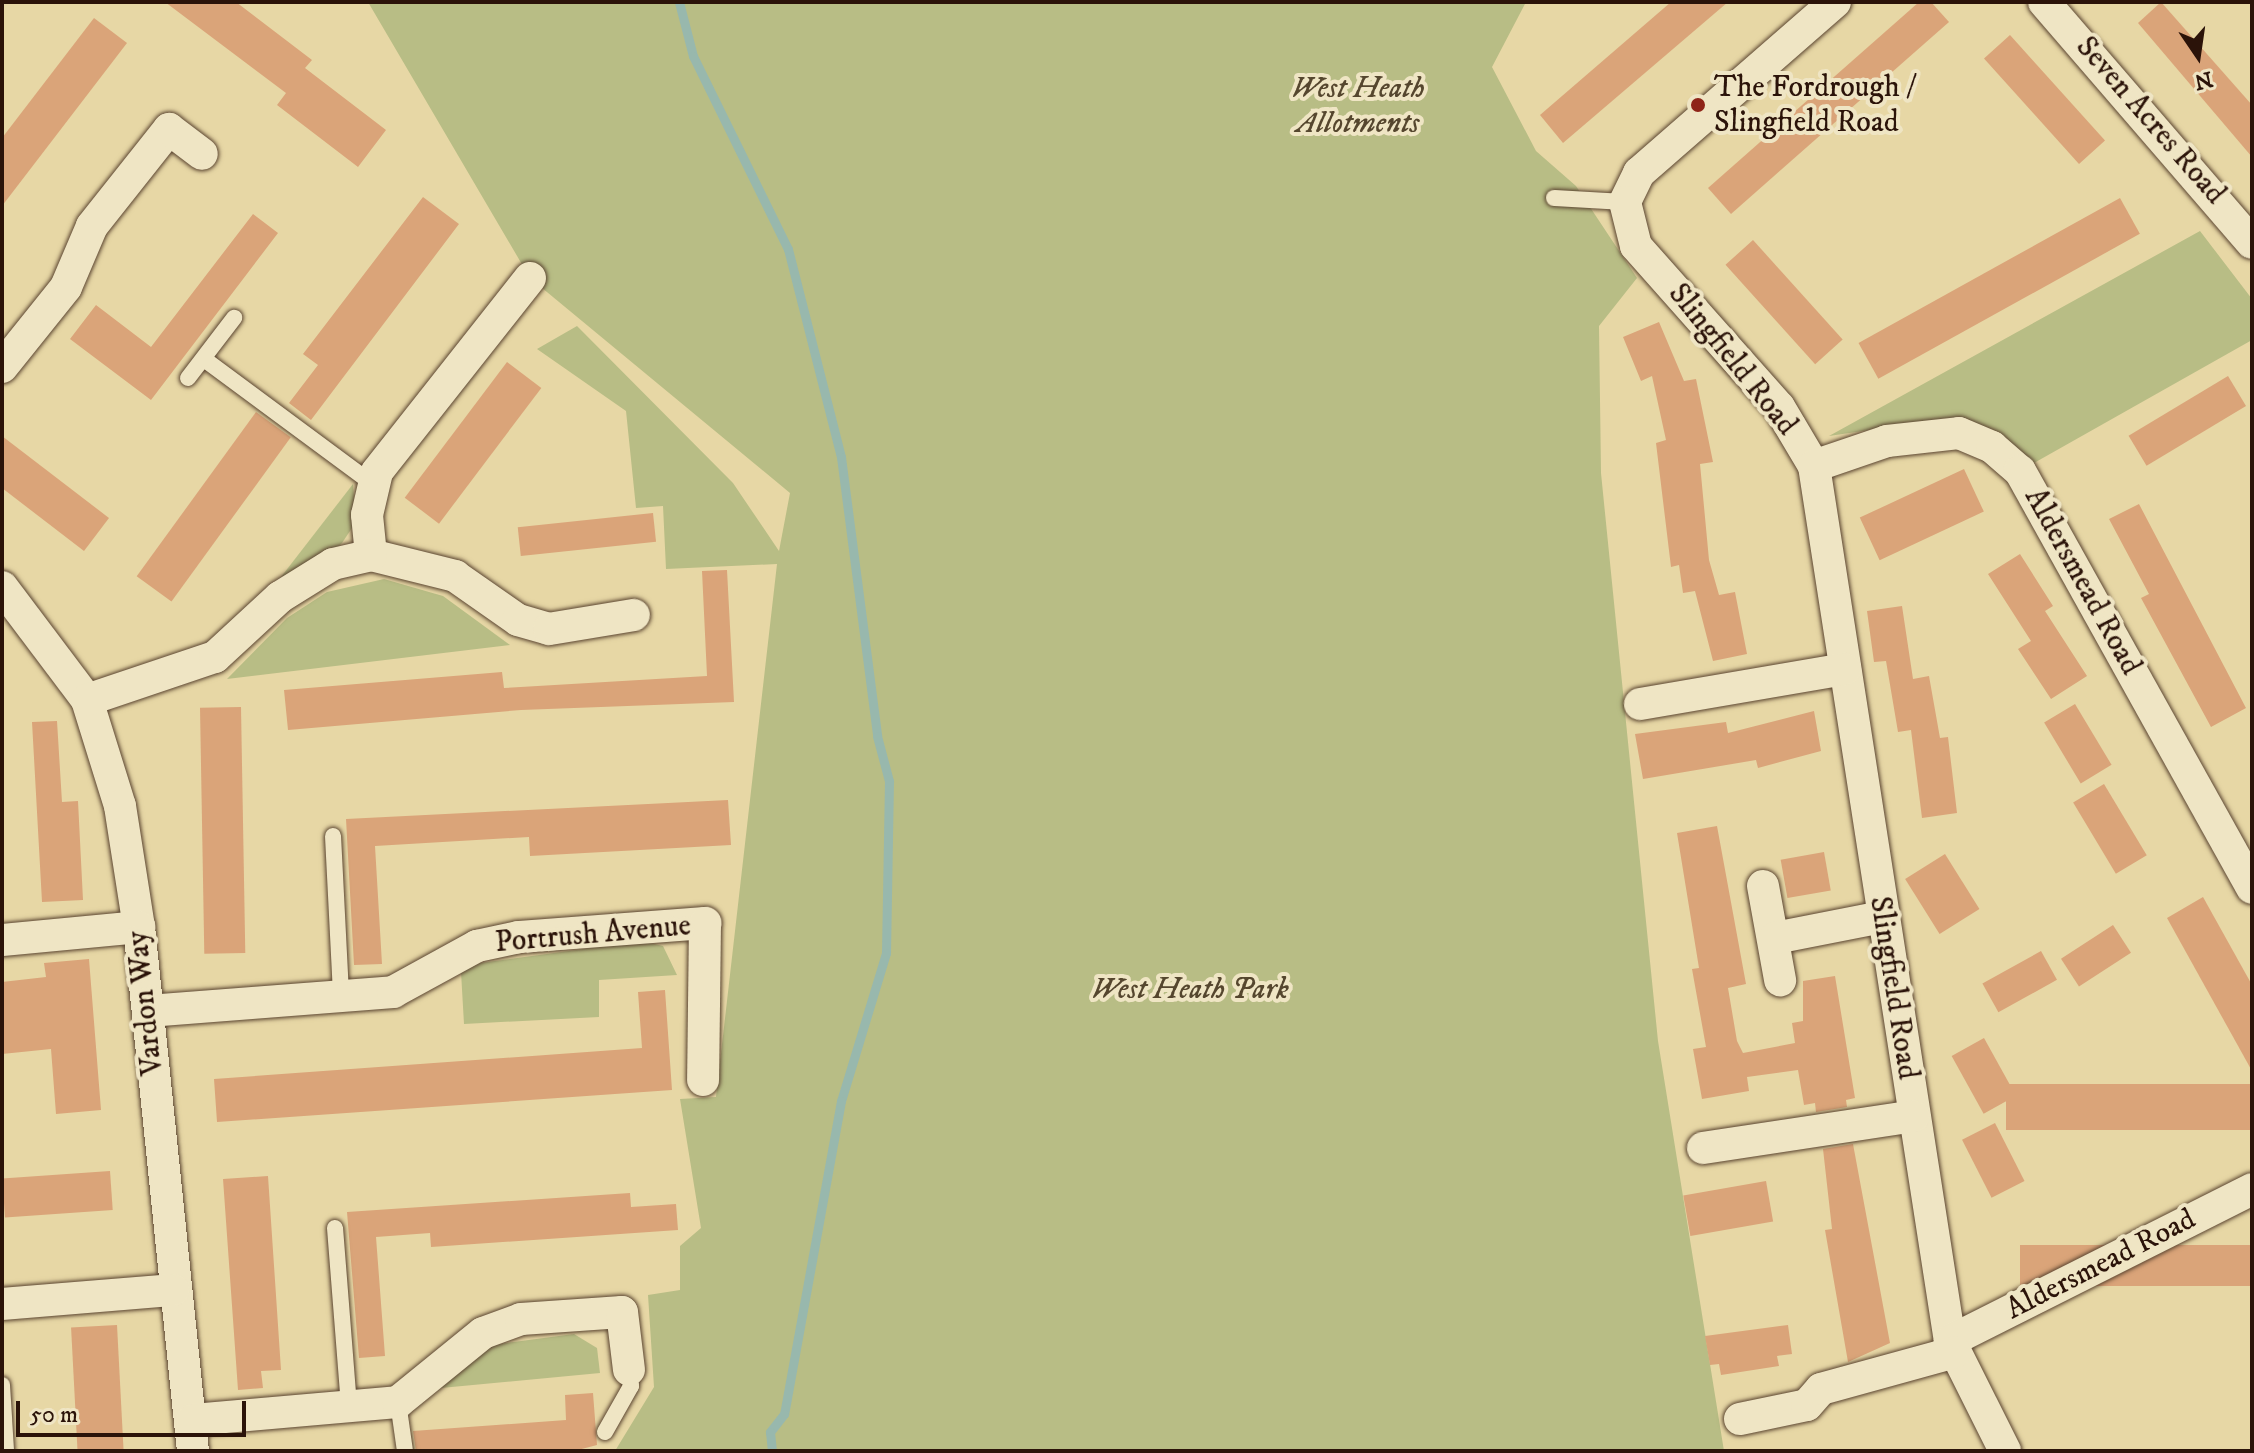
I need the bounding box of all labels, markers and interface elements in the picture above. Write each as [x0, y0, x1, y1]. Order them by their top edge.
north arrow [2158, 16, 2238, 96]
street label: Seven Acres Road [2068, 30, 2232, 212]
text: N [2192, 65, 2215, 95]
place label: The Fordrough / Slingfield Road [1714, 70, 1914, 140]
park label: West Heath Allotments [1291, 71, 1425, 142]
marker: The Fordrough / Slingfield Road [1689, 96, 1707, 114]
street label: Slingfield Road [1660, 277, 1804, 443]
street label: Aldersmead Road [2016, 482, 2148, 682]
street label: Slingfield Road [1861, 894, 1925, 1082]
street label: Portrush Avenue [494, 909, 692, 961]
street label: Vardon Way [121, 929, 171, 1077]
park label: West Heath Park [1091, 972, 1289, 1008]
street label: Aldersmead Road [2000, 1202, 2202, 1328]
scale bar [20, 1385, 250, 1435]
text: 50 m [30, 1400, 78, 1430]

